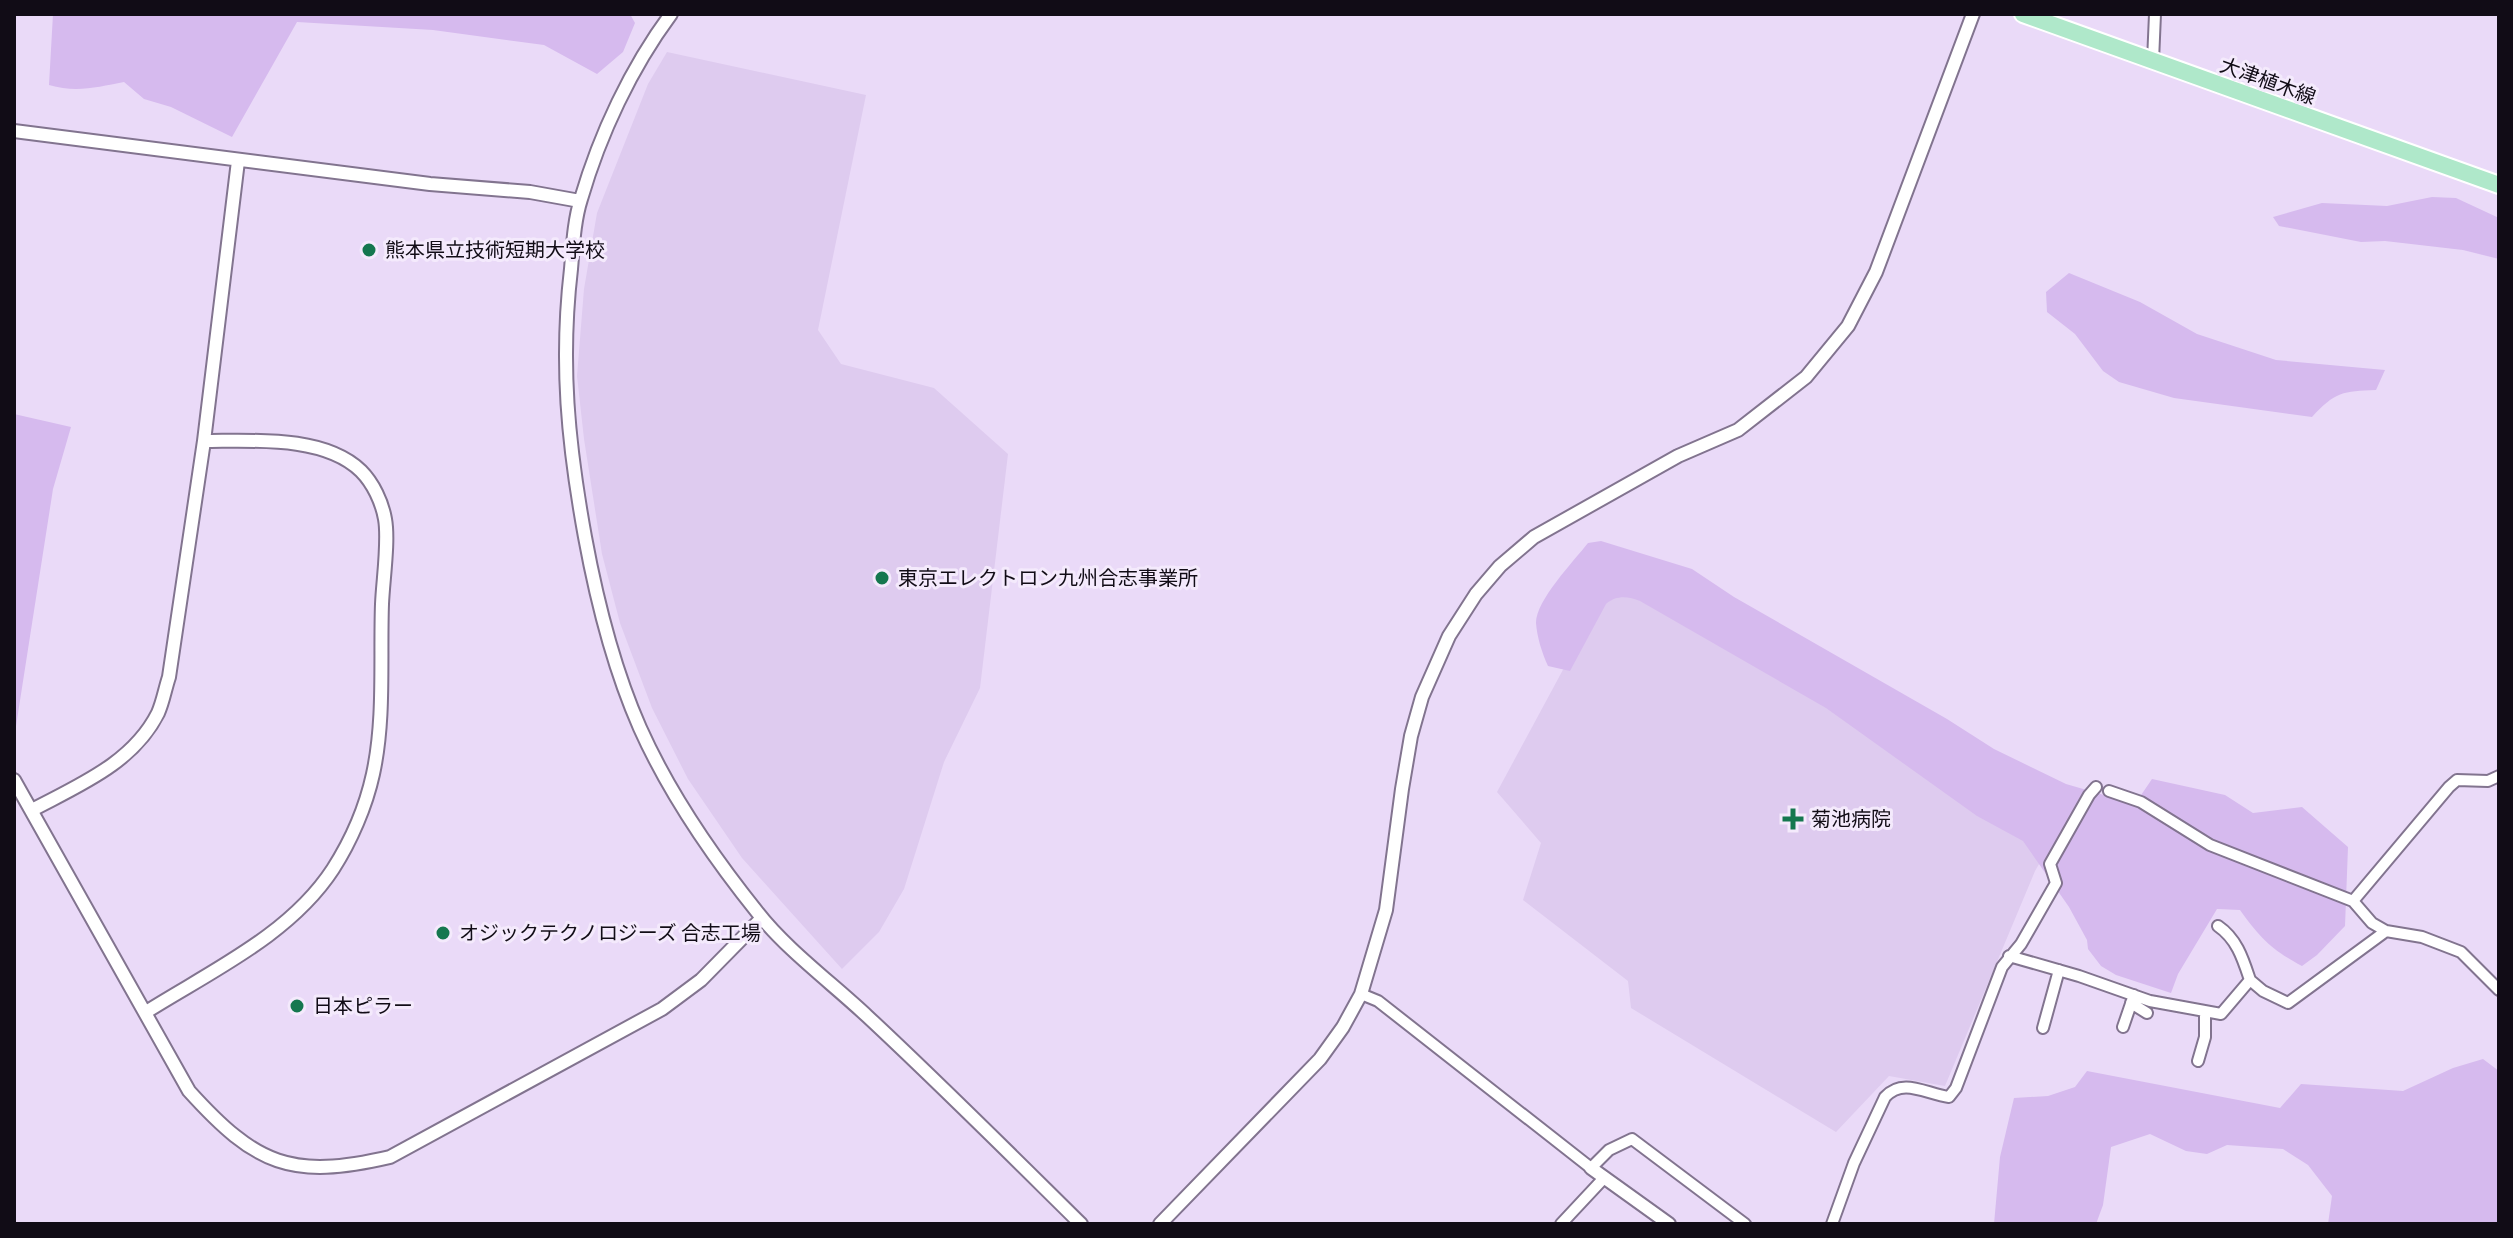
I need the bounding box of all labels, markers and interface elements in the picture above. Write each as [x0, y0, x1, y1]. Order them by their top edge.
street label: 大津植木線 [2216, 52, 2319, 112]
place label: 熊本県立技術短期大学校 [385, 237, 605, 265]
marker: 熊本県立技術短期大学校 [360, 241, 378, 259]
place label: 東京エレクトロン九州合志事業所 [898, 565, 1198, 593]
marker: 東京エレクトロン九州合志事業所 [873, 569, 891, 587]
place label: 菊池病院 [1811, 806, 1891, 834]
marker: 菊池病院 [1782, 808, 1804, 830]
place label: オジックテクノロジーズ 合志工場 [459, 920, 761, 948]
marker: オジックテクノロジーズ 合志工場 [434, 924, 452, 942]
place label: 日本ピラー [313, 993, 413, 1021]
marker: 日本ピラー [288, 997, 306, 1015]

